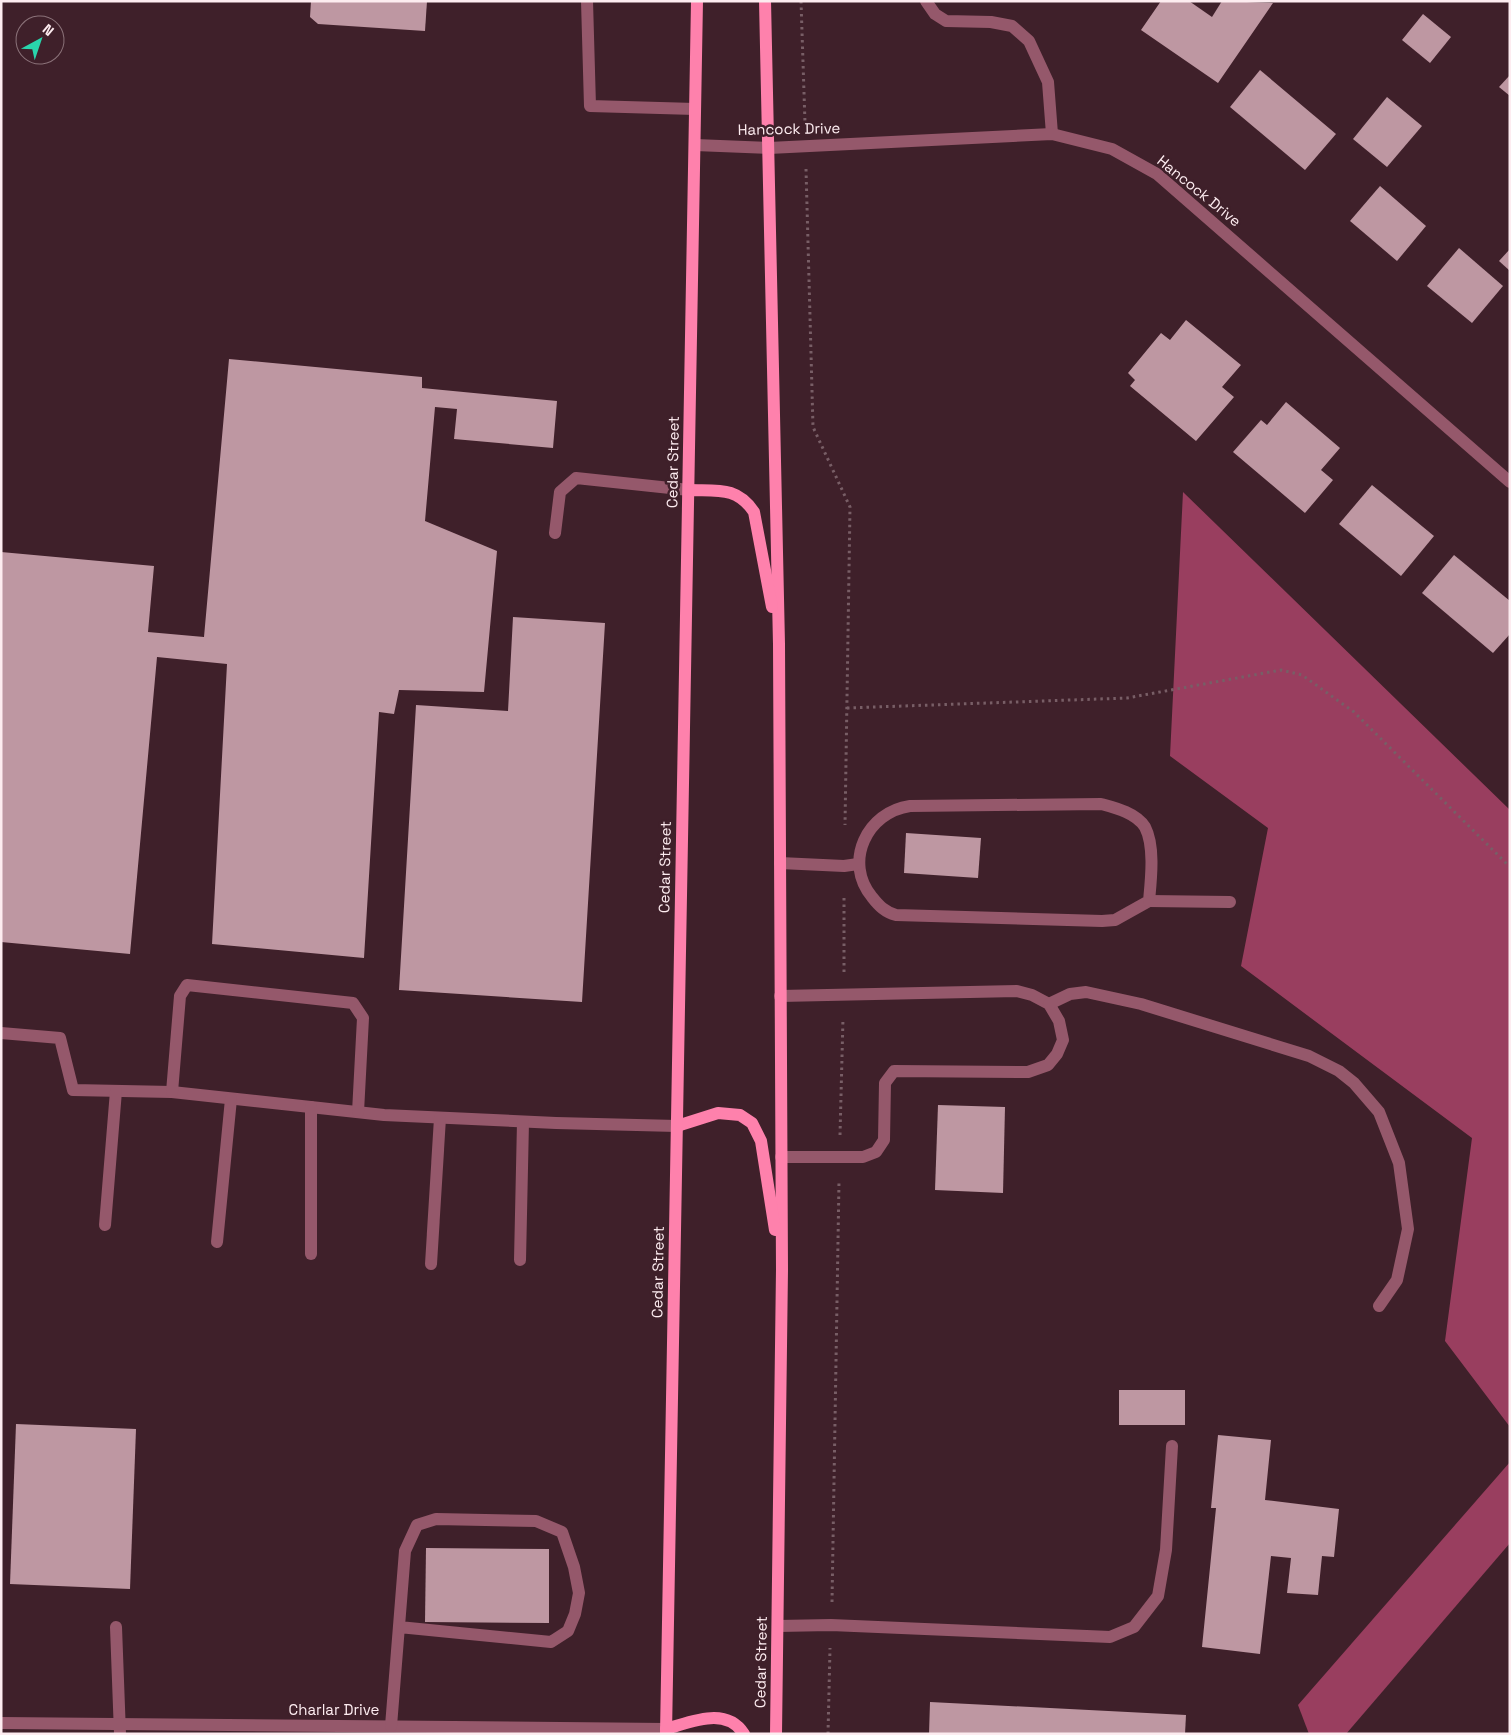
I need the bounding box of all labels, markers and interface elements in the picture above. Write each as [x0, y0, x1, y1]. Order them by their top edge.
north arrow [15, 15, 65, 65]
text: N [39, 20, 58, 40]
street label: Hancock Drive [737, 118, 841, 139]
street label: Hancock Drive [1153, 151, 1245, 230]
street label: Cedar Street [662, 416, 683, 508]
street label: Cedar Street [654, 821, 675, 913]
street label: Cedar Street [647, 1226, 668, 1318]
street label: Cedar Street [750, 1616, 771, 1708]
street label: Charlar Drive [289, 1700, 380, 1719]

